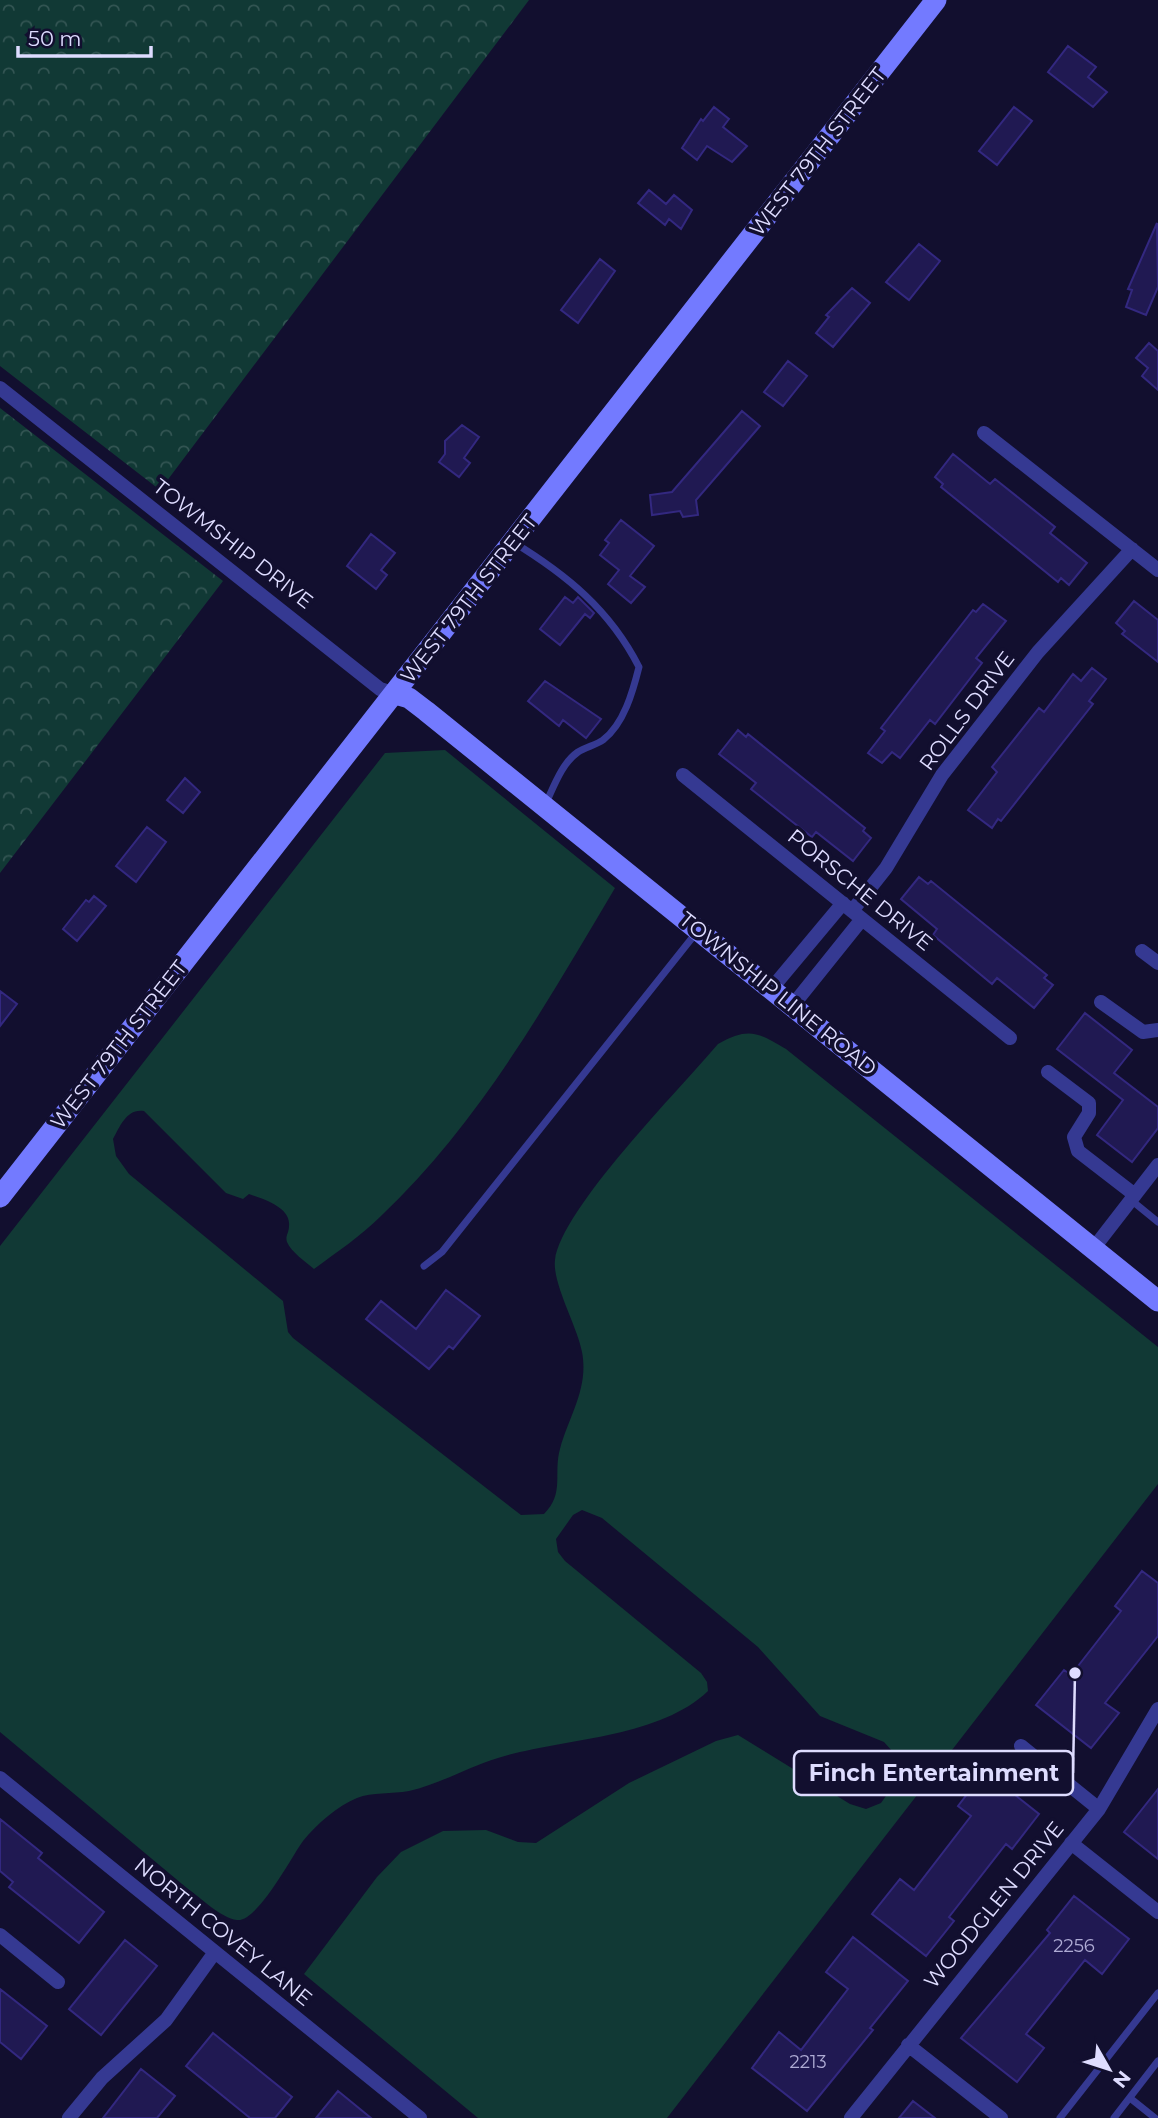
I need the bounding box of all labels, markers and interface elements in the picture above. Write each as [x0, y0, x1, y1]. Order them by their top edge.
scale bar [18, 14, 150, 58]
text: 50 m [28, 26, 82, 51]
street label: WEST 79TH STREET [744, 63, 891, 241]
street label: TOWMSHIP DRIVE [148, 473, 318, 614]
street label: WEST 79TH STREET [395, 510, 542, 688]
street label: ROLLS DRIVE [914, 646, 1020, 775]
street label: PORSCHE DRIVE [783, 823, 938, 956]
street label: TOWNSHIP LINE ROAD [675, 906, 882, 1081]
street label: WEST 79TH STREET [45, 956, 192, 1134]
callout: Finch Entertainment [794, 1751, 1073, 1795]
text: Finch Entertainment [809, 1759, 1059, 1787]
street label: WOODGLEN DRIVE [919, 1816, 1069, 1993]
street label: NORTH COVEY LANE [129, 1852, 317, 2011]
house number: 2256 [1053, 1935, 1095, 1957]
north arrow [1074, 2034, 1144, 2104]
house number: 2213 [789, 2051, 827, 2073]
text: N [1108, 2066, 1136, 2093]

